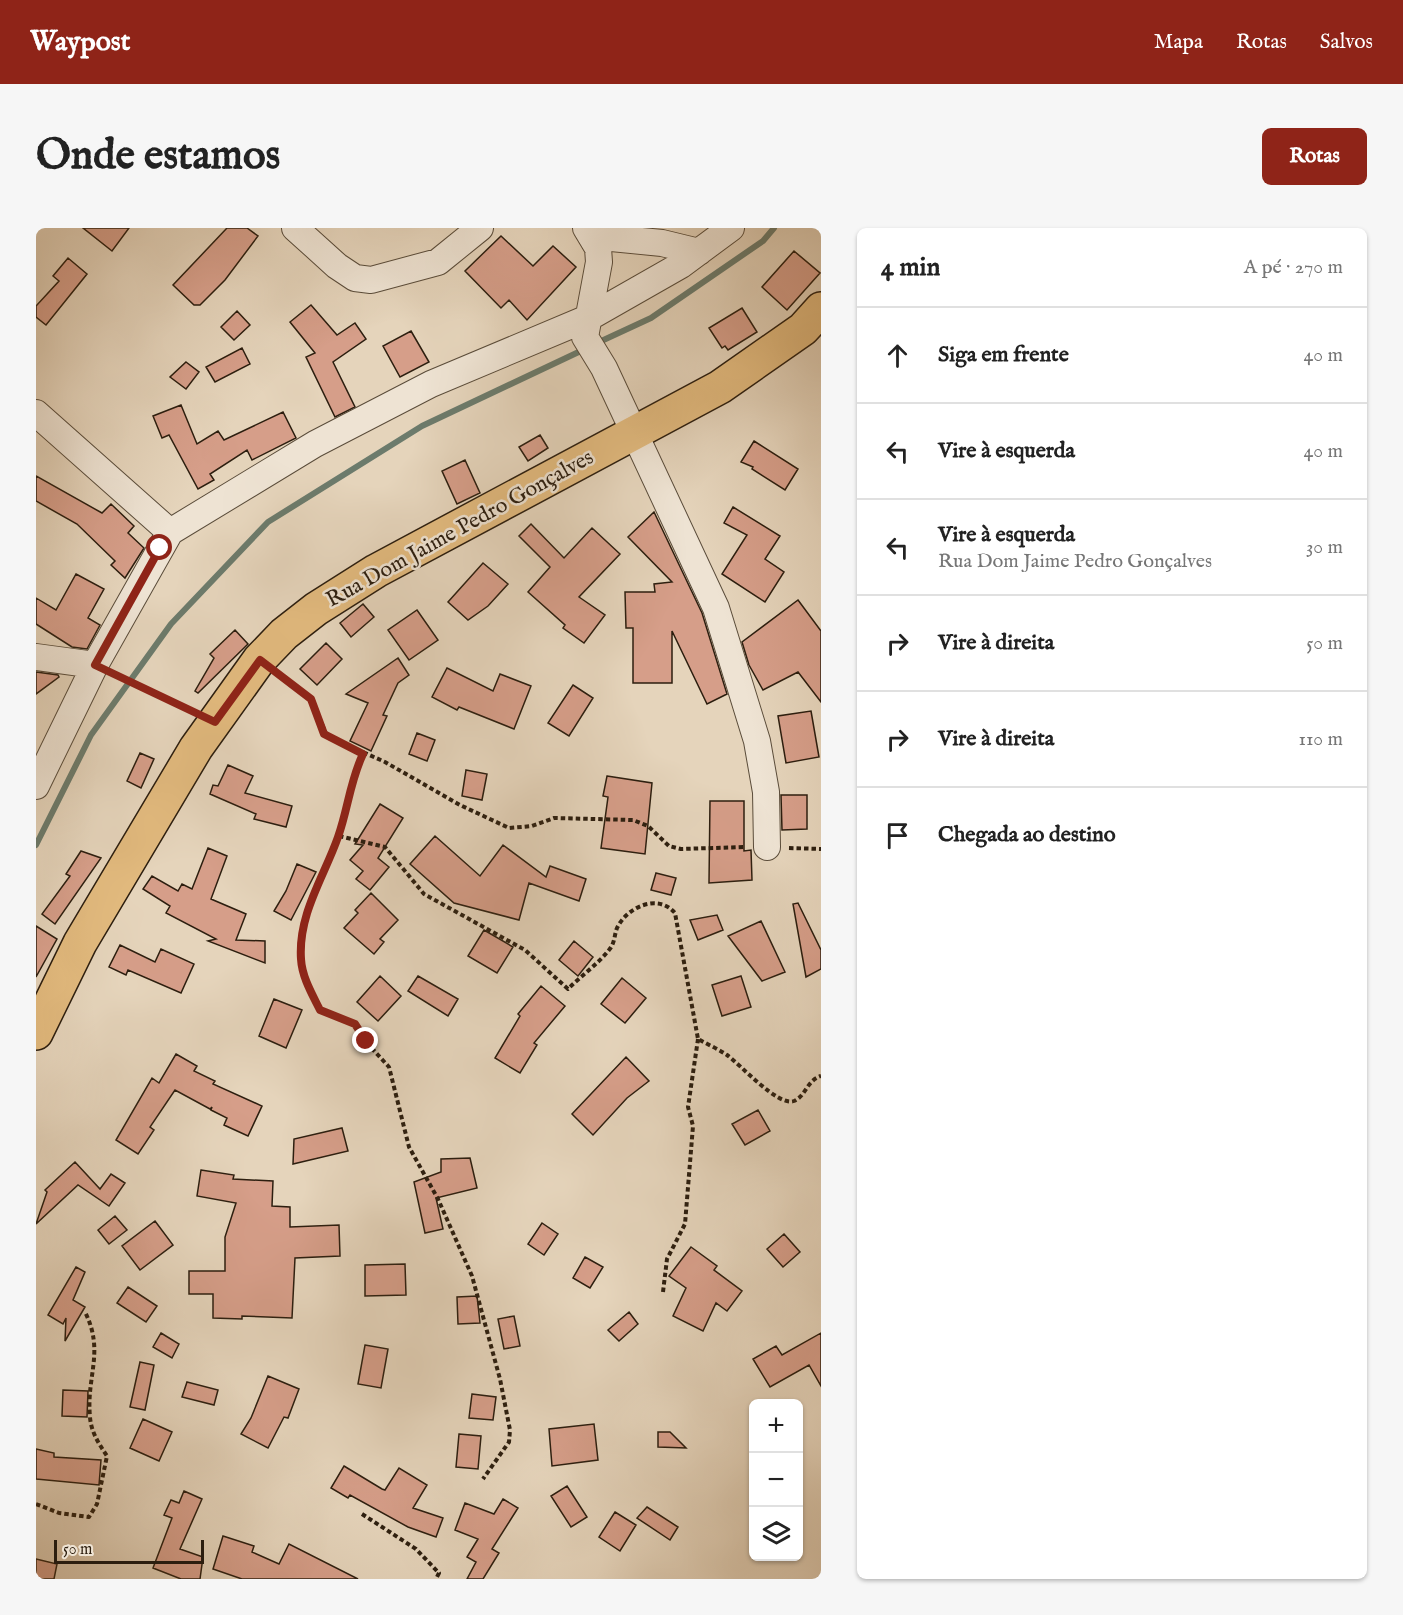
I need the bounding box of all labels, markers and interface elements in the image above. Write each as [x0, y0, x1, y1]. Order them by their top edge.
text: Waypost [30, 25, 130, 60]
text: Mapa [1154, 29, 1203, 56]
text: Rotas [1236, 29, 1287, 56]
text: Salvos [1320, 29, 1373, 56]
button: Rotas [1262, 128, 1367, 185]
text: Onde estamos [36, 130, 280, 183]
text: 4 min [881, 251, 940, 284]
text: A pé · 270 m [1244, 255, 1343, 280]
icon: ahead [881, 339, 914, 372]
text: Siga em frente [938, 341, 1069, 369]
text: 40 m [1304, 343, 1343, 368]
icon: left [881, 435, 914, 468]
text: Vire à esquerda [938, 437, 1075, 465]
text: 40 m [1304, 439, 1343, 464]
street label: Rua Dom Jaime Pedro Gonçalves [321, 444, 599, 614]
text: Vire à esquerda [938, 521, 1075, 549]
icon: left [881, 531, 914, 564]
route start [146, 534, 172, 560]
text: 30 m [1306, 535, 1343, 560]
text: Rua Dom Jaime Pedro Gonçalves [938, 549, 1212, 574]
icon: right [881, 627, 914, 660]
text: Vire à direita [938, 629, 1054, 657]
text: 50 m [1306, 631, 1343, 656]
icon: right [881, 723, 914, 756]
text: Vire à direita [938, 725, 1054, 753]
text: 110 m [1299, 727, 1343, 752]
icon: arrive [881, 819, 914, 852]
text: Chegada ao destino [938, 821, 1116, 849]
route end [352, 1027, 378, 1053]
map controls [749, 1399, 803, 1561]
button: + [749, 1399, 803, 1453]
button: − [749, 1453, 803, 1507]
button: layers [749, 1507, 803, 1561]
scale bar [54, 1537, 204, 1564]
text: 50 m [63, 1540, 92, 1560]

